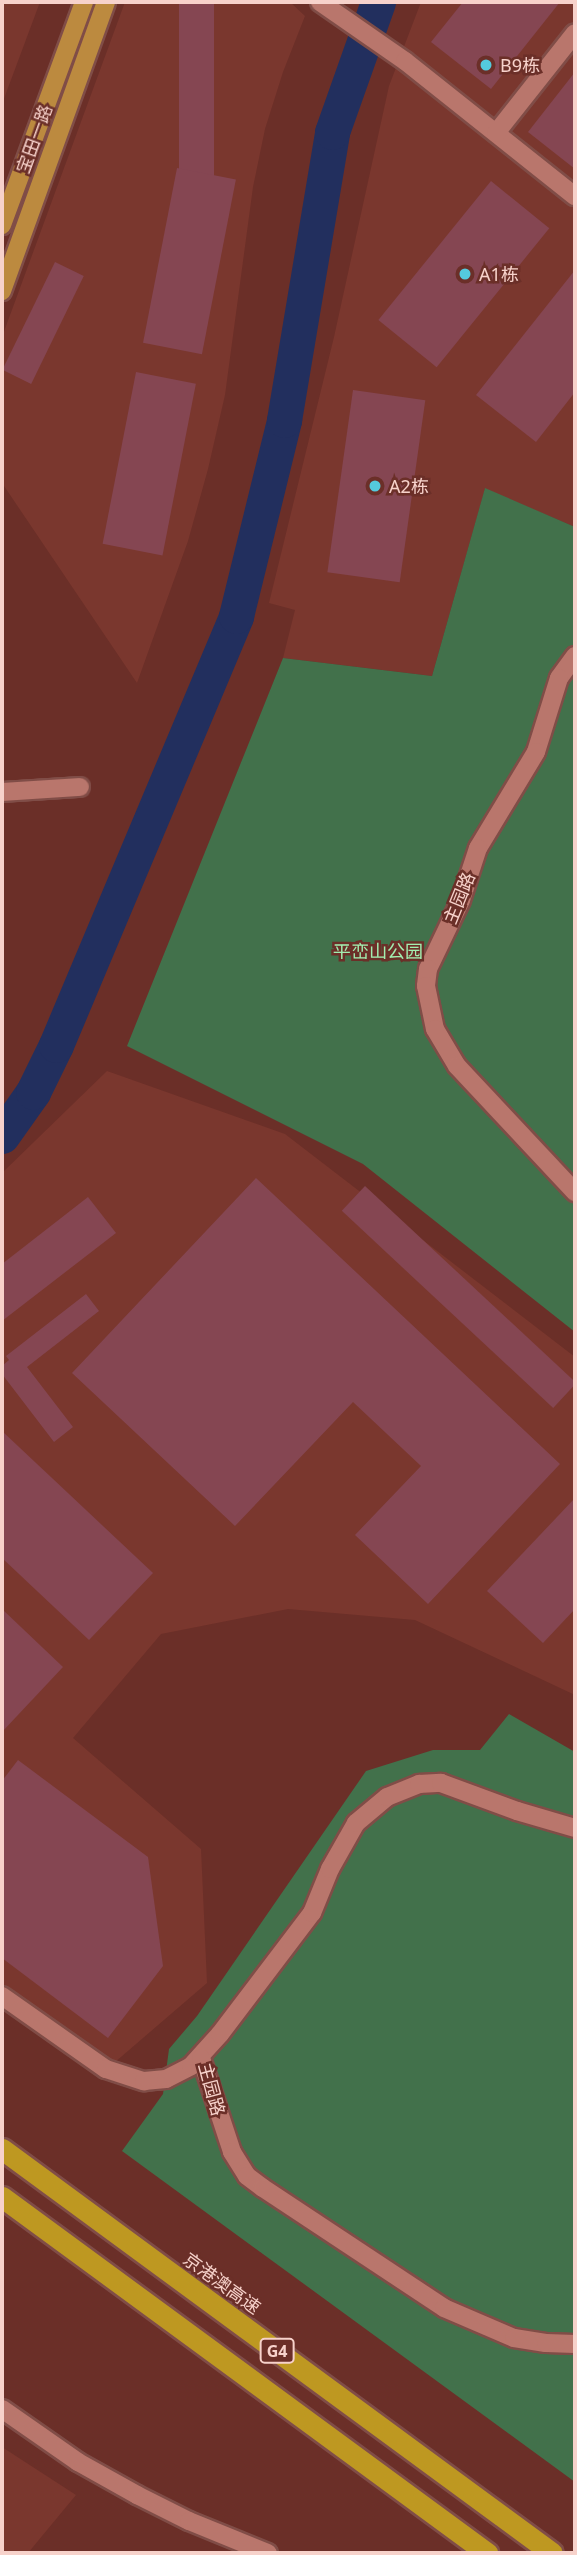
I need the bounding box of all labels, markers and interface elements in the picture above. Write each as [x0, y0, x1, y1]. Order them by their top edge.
place label: B9栋 [500, 54, 540, 76]
marker: B9栋 [478, 57, 494, 73]
street label: 宝田一路 [12, 101, 56, 177]
place label: A1栋 [479, 263, 519, 285]
marker: A1栋 [457, 266, 473, 282]
place label: A2栋 [389, 475, 429, 497]
marker: A2栋 [367, 478, 383, 494]
street label: 主园路 [439, 869, 479, 927]
park label: 平峦山公园 [333, 940, 423, 962]
street label: 主园路 [195, 2060, 229, 2118]
street label: 京港澳高速 [179, 2248, 265, 2318]
road number: G4 [260, 2338, 294, 2364]

